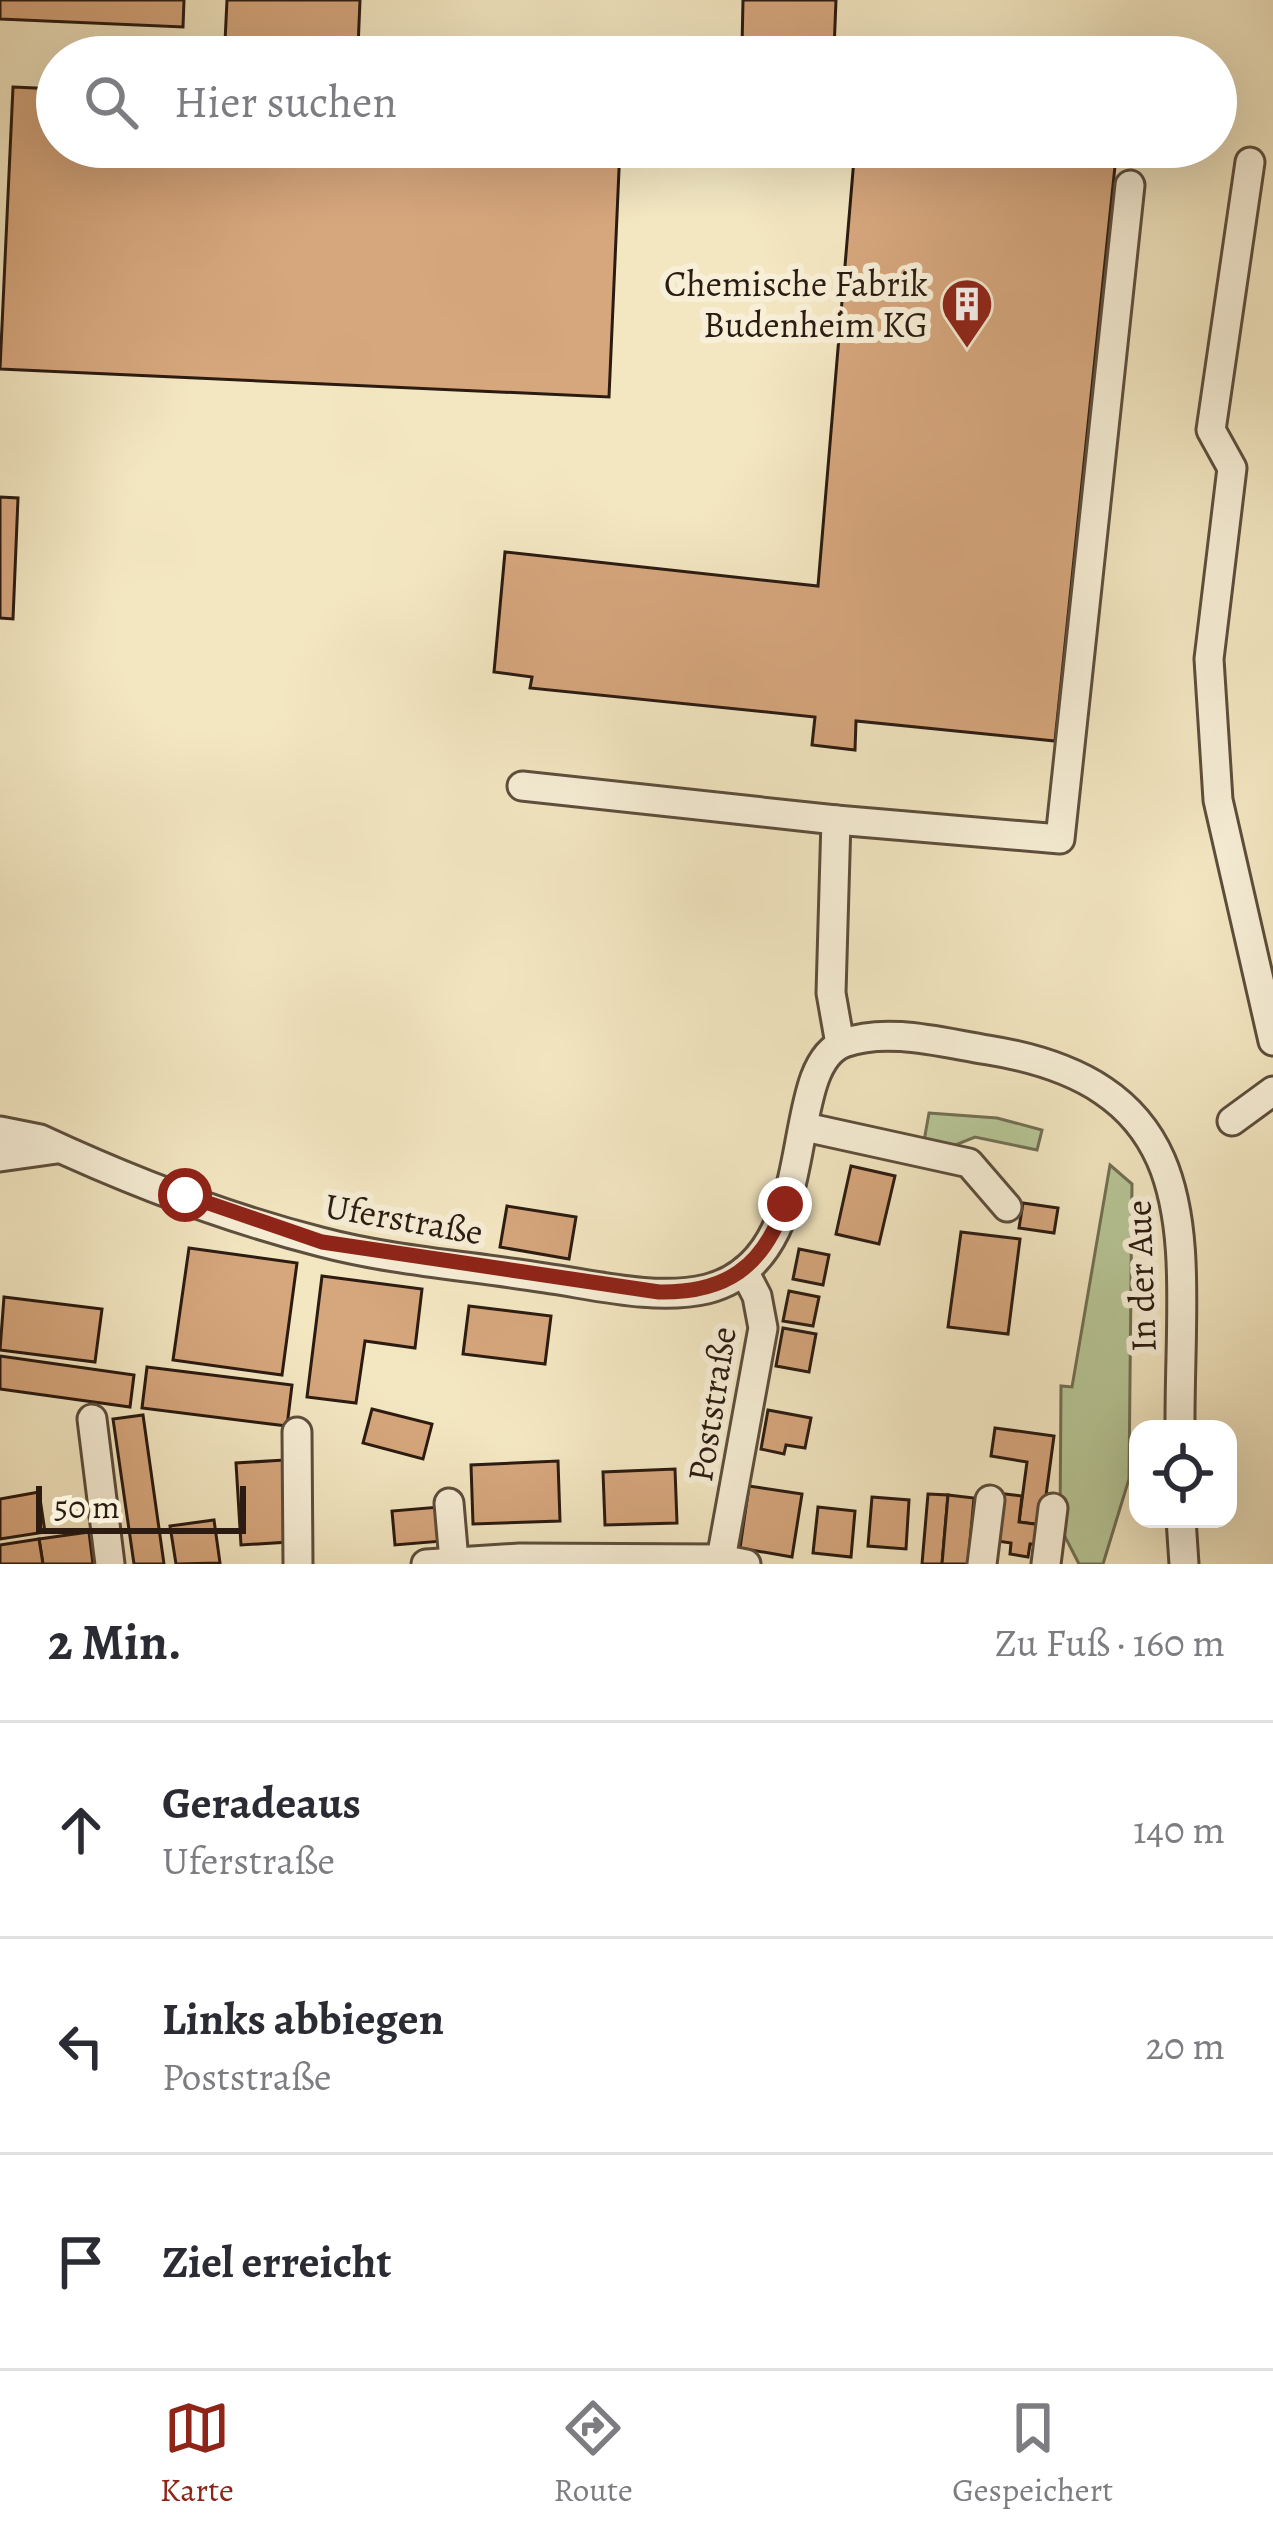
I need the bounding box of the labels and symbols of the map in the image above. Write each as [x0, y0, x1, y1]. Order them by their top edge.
place label: Chemische Fabrik Budenheim KG [664, 259, 928, 349]
building icon: Chemische Fabrik Budenheim KG [939, 276, 995, 350]
route start [158, 1168, 212, 1222]
route end [758, 1177, 812, 1231]
street label: Uferstraße [321, 1181, 487, 1256]
street label: In der Aue [1113, 1199, 1168, 1353]
street label: Poststraße [675, 1323, 748, 1485]
scale bar [36, 1480, 246, 1533]

